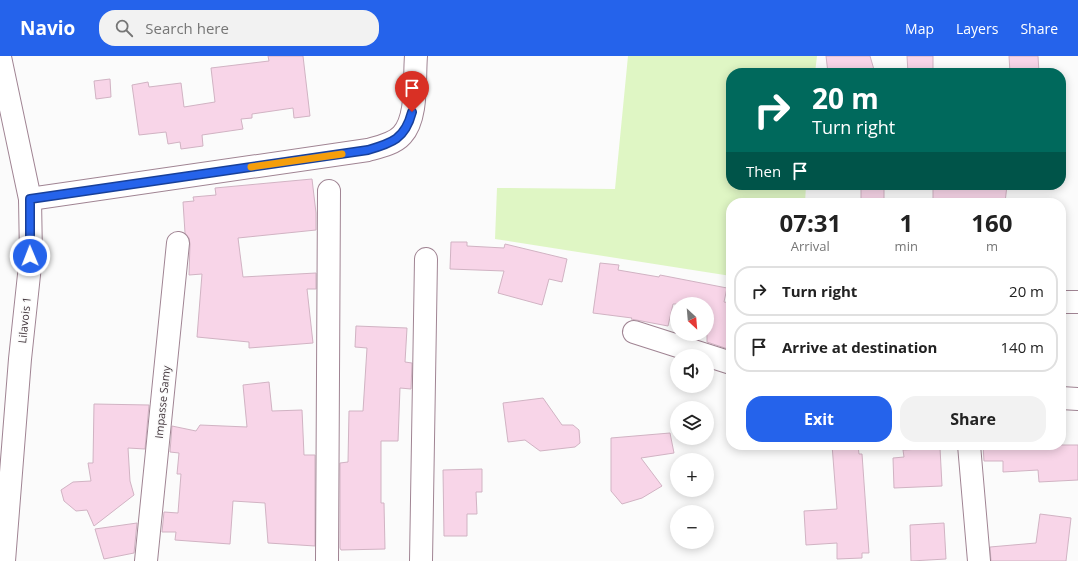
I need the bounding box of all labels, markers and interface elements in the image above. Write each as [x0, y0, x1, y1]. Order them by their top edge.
search box [99, 10, 379, 46]
text: Navio [20, 15, 75, 41]
icon: search [113, 17, 135, 39]
text: Search here [145, 18, 229, 38]
text: Map [905, 19, 934, 38]
text: Layers [956, 19, 998, 38]
text: Share [1020, 19, 1058, 38]
pin [395, 71, 429, 112]
icon: arrive [401, 77, 423, 99]
text: 20 m [812, 79, 879, 117]
icon: right [746, 84, 798, 136]
text: Turn right [812, 115, 895, 139]
icon: arrive [789, 160, 811, 182]
text: Then [746, 161, 781, 181]
text: 07:31 [779, 206, 841, 239]
text: 1 [899, 206, 913, 239]
text: 160 [971, 206, 1013, 239]
position arrow [9, 235, 51, 277]
text: Arrival [791, 237, 830, 255]
text: min [895, 237, 918, 255]
text: m [986, 237, 998, 255]
icon: right [748, 280, 770, 302]
text: Turn right [782, 281, 857, 301]
text: 20 m [1009, 281, 1044, 301]
street label: Lilavois 1 [14, 296, 34, 344]
north arrow [670, 297, 714, 341]
map controls [670, 297, 714, 549]
icon: arrive [748, 336, 770, 358]
text: Arrive at destination [782, 337, 937, 357]
text: 140 m [1000, 337, 1044, 357]
button: sound [670, 349, 714, 393]
street label: Impasse Samy [151, 364, 173, 439]
button: Exit [746, 396, 892, 442]
button: Share [900, 396, 1046, 442]
button: layers [670, 401, 714, 445]
button: + [670, 453, 714, 497]
button: − [670, 505, 714, 549]

